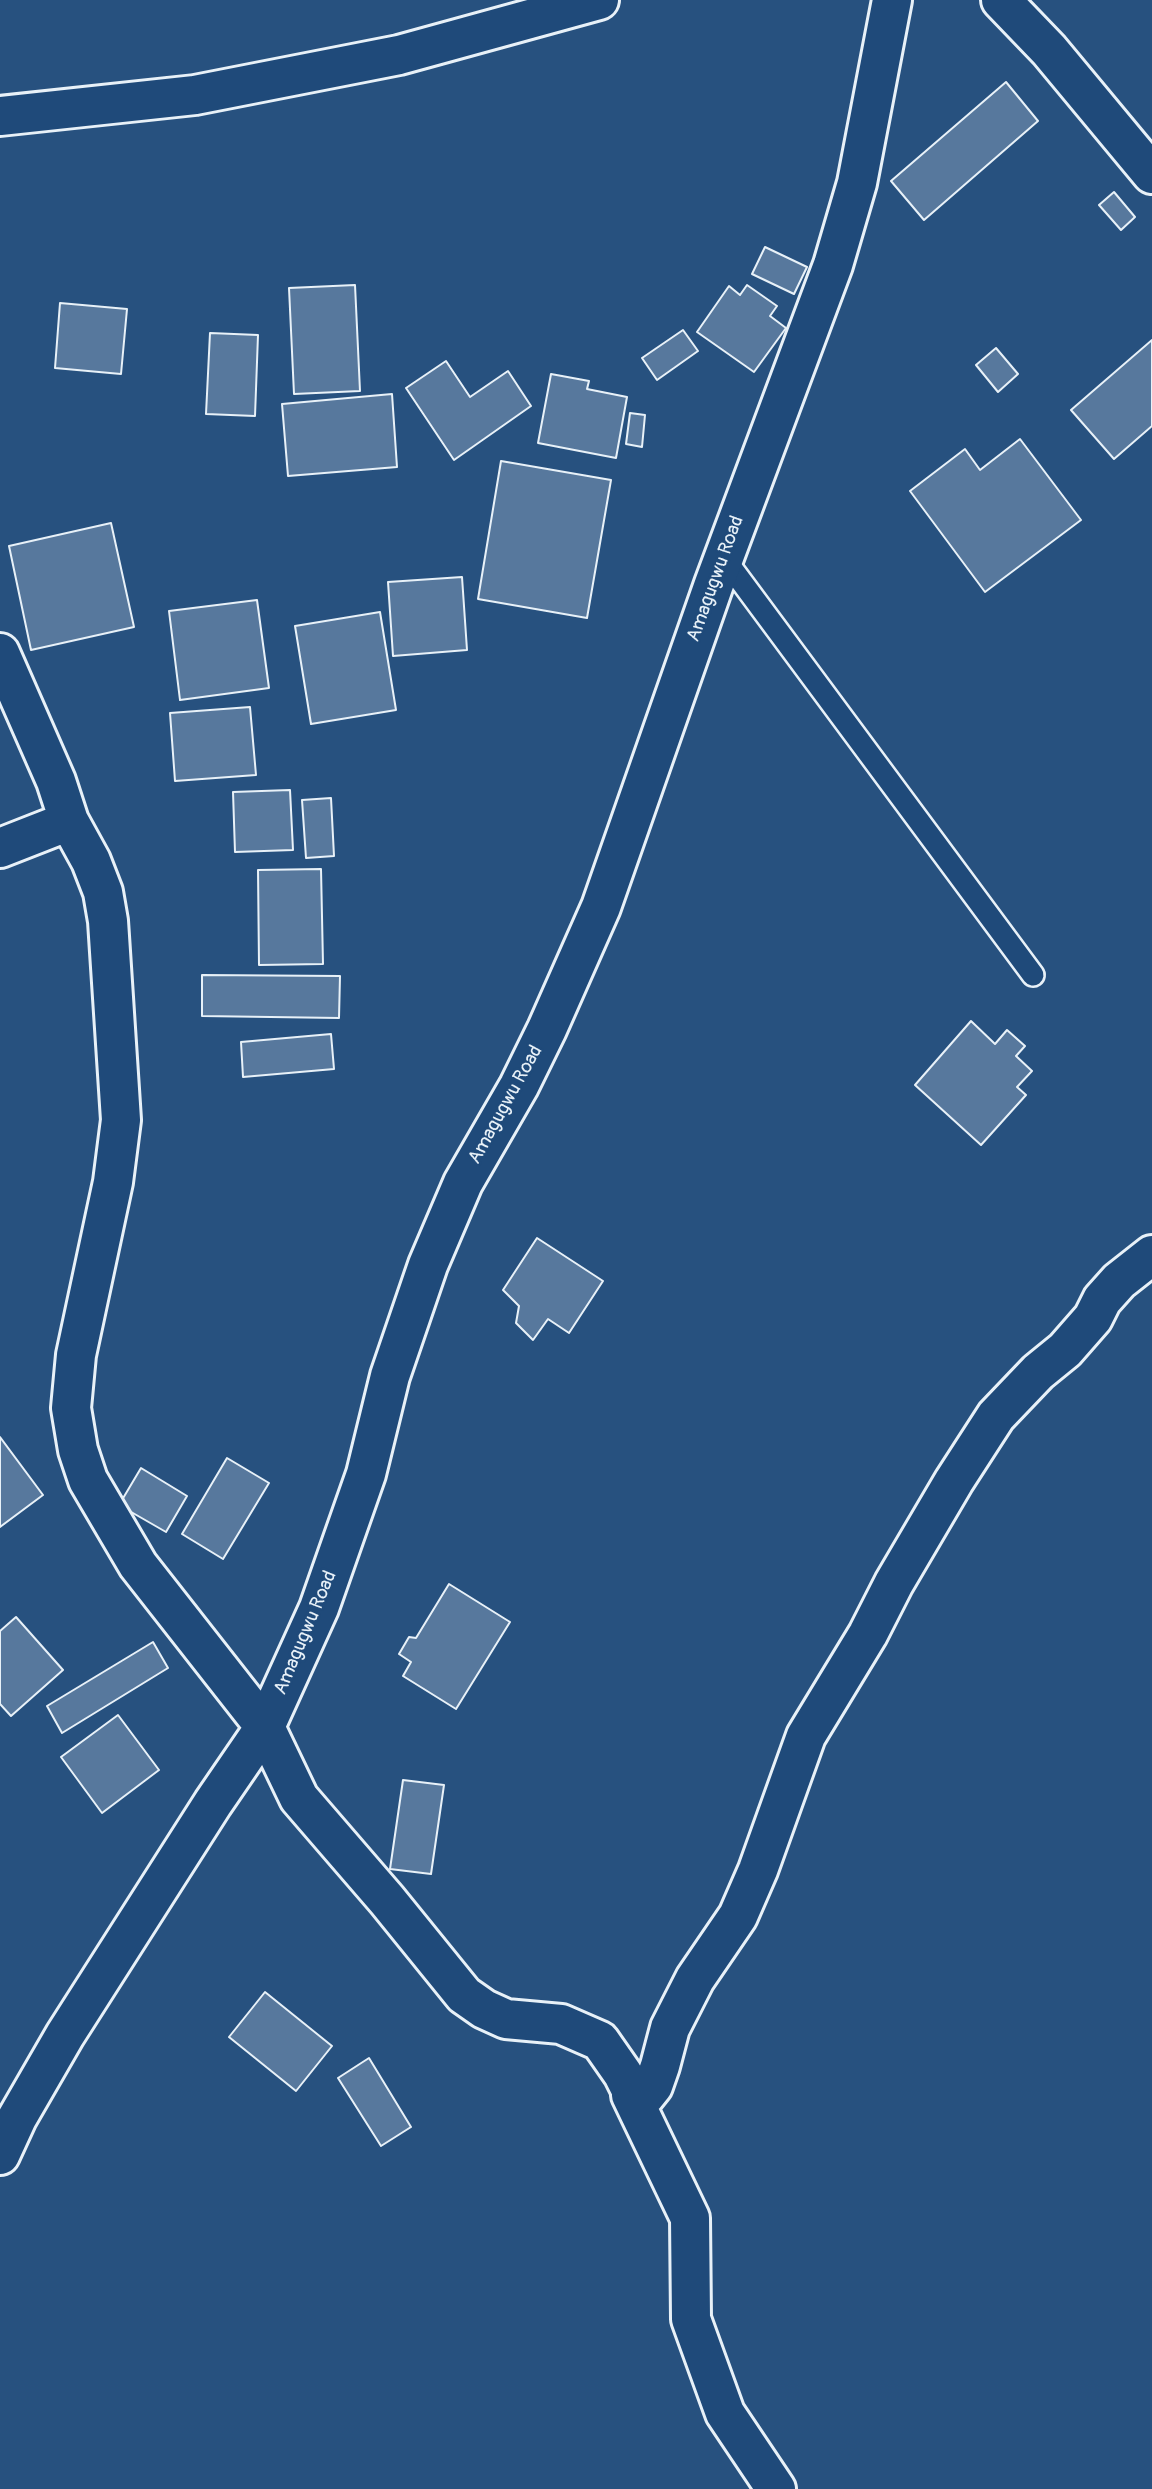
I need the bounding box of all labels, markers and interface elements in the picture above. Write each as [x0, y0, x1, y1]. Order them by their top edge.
street label: Amagugwu Road [683, 513, 749, 645]
street label: Amagugwu Road [464, 1042, 548, 1168]
street label: Amagugwu Road [270, 1568, 342, 1698]

